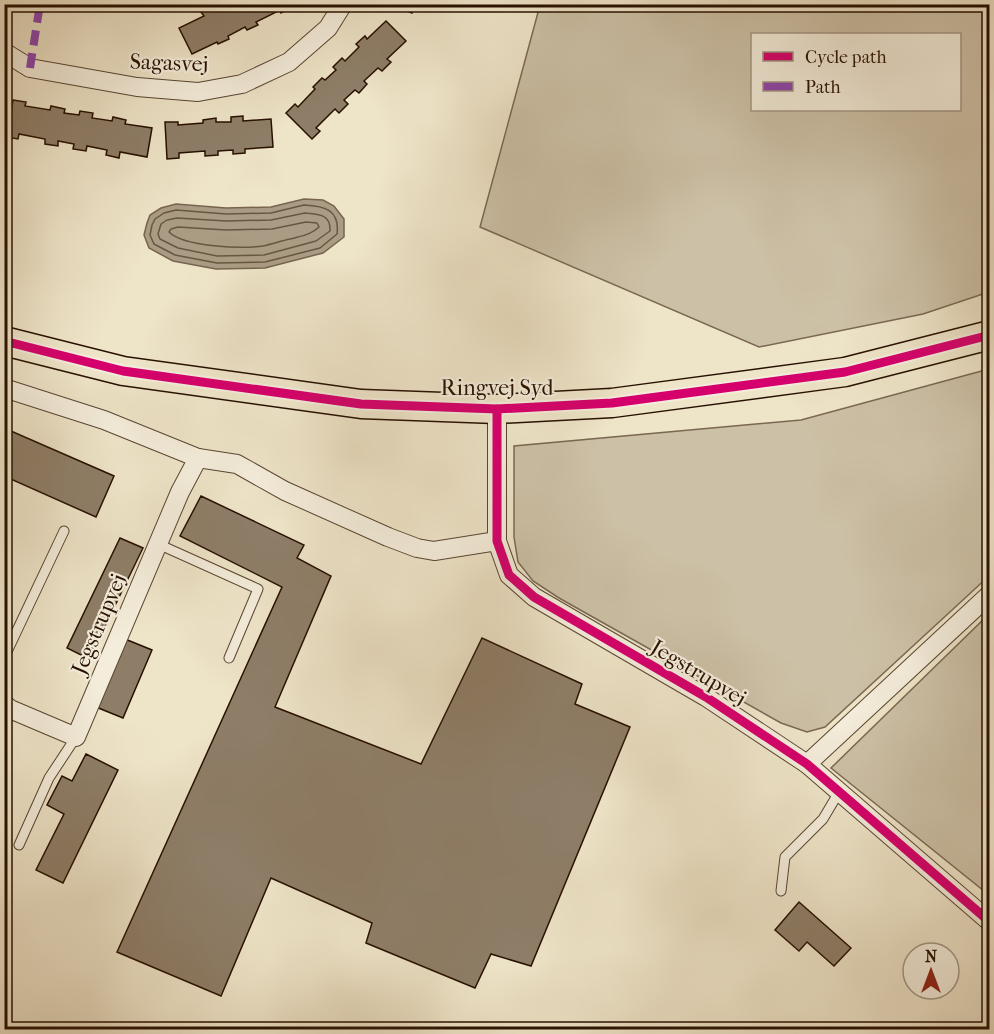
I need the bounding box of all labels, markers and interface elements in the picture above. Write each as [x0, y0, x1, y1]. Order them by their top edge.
legend [751, 33, 961, 111]
text: Cycle path [805, 47, 886, 68]
street label: Sagasvej [129, 49, 209, 77]
text: Path [805, 77, 841, 98]
street label: Ringvej Syd [441, 375, 554, 401]
street label: Jegstrupvej [65, 570, 132, 680]
street label: Jegstrupvej [644, 633, 751, 712]
north arrow [901, 941, 961, 1001]
text: N [925, 947, 938, 966]

